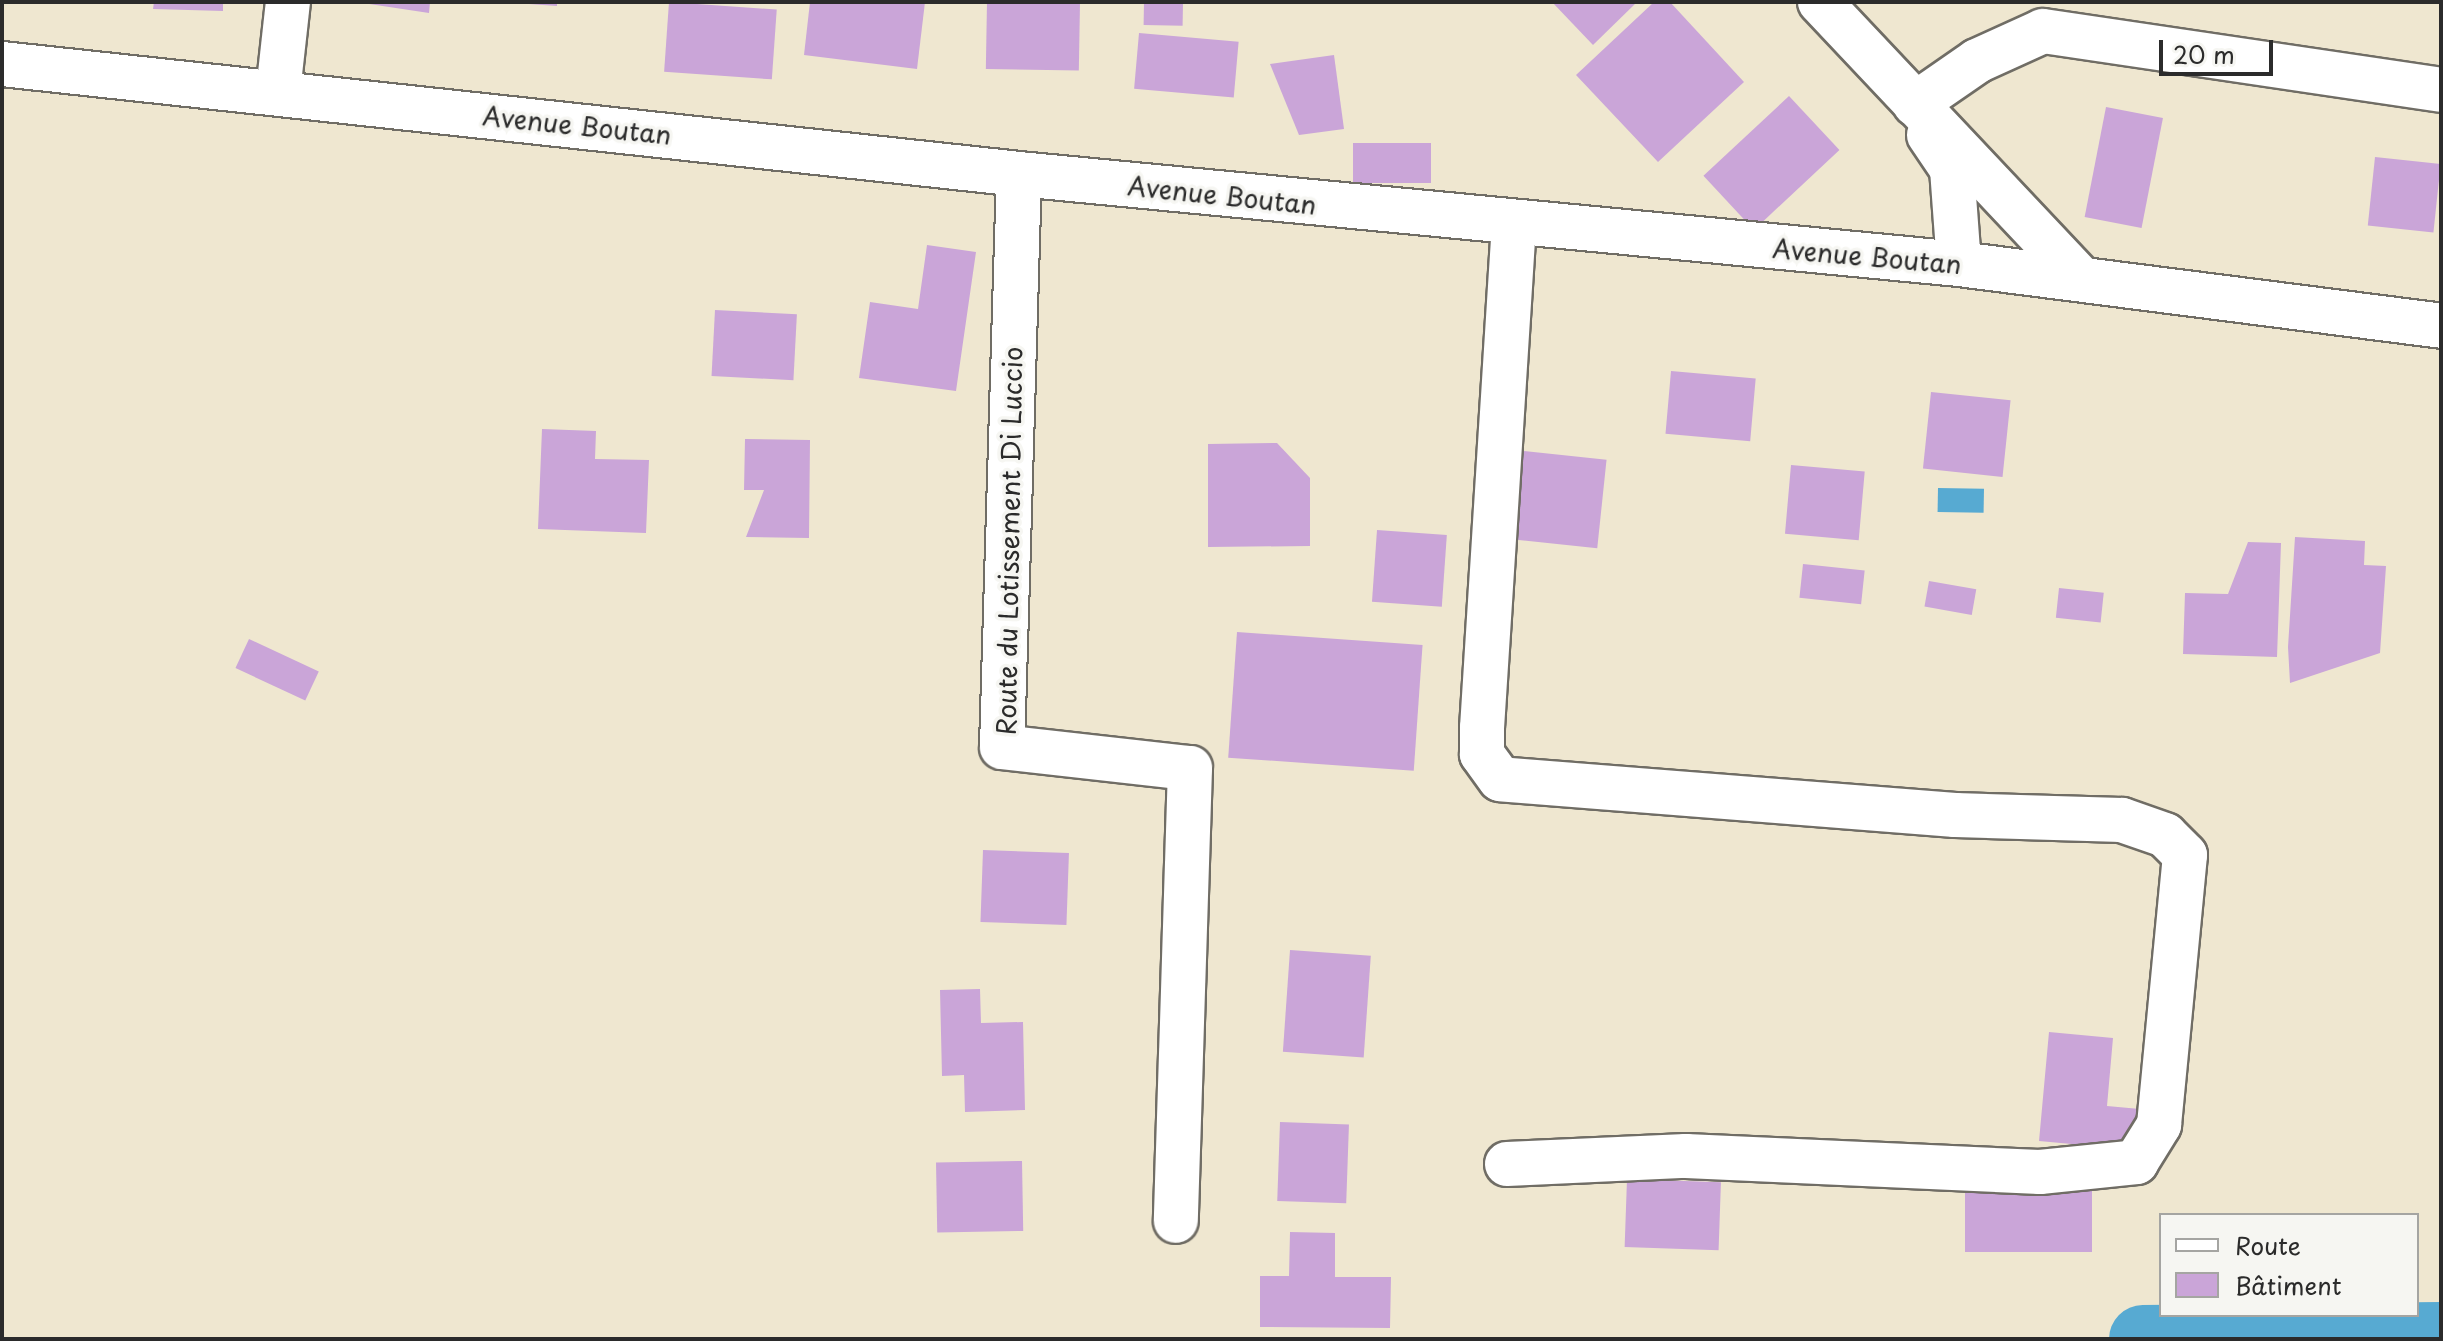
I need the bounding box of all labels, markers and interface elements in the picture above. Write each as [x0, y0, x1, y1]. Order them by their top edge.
scale bar [2163, 24, 2277, 74]
text: 20 m [2173, 36, 2235, 72]
street label: Avenue Boutan [481, 100, 673, 150]
street label: Avenue Boutan [1126, 170, 1318, 220]
street label: Avenue Boutan [1772, 232, 1962, 280]
street label: Route du Lotissement Di Luccio [990, 346, 1028, 736]
legend [2159, 1213, 2419, 1317]
text: Route [2235, 1227, 2301, 1263]
text: Bâtiment [2235, 1267, 2342, 1303]

